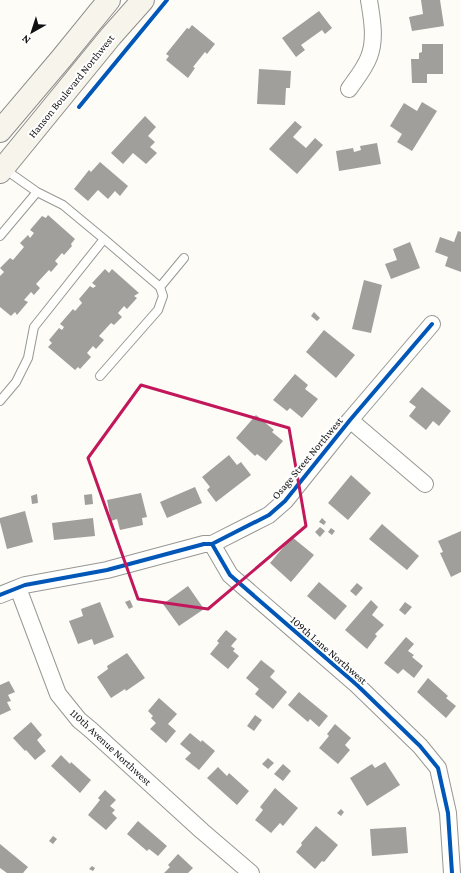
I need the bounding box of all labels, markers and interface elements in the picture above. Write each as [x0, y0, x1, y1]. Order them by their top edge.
north arrow [12, 12, 52, 52]
street label: Hanson Boulevard Northwest [25, 32, 117, 140]
street label: Osage Street Northwest [269, 414, 346, 502]
street label: 109th Lane Northwest [288, 614, 370, 687]
street label: 110th Avenue Northwest [68, 706, 154, 788]

